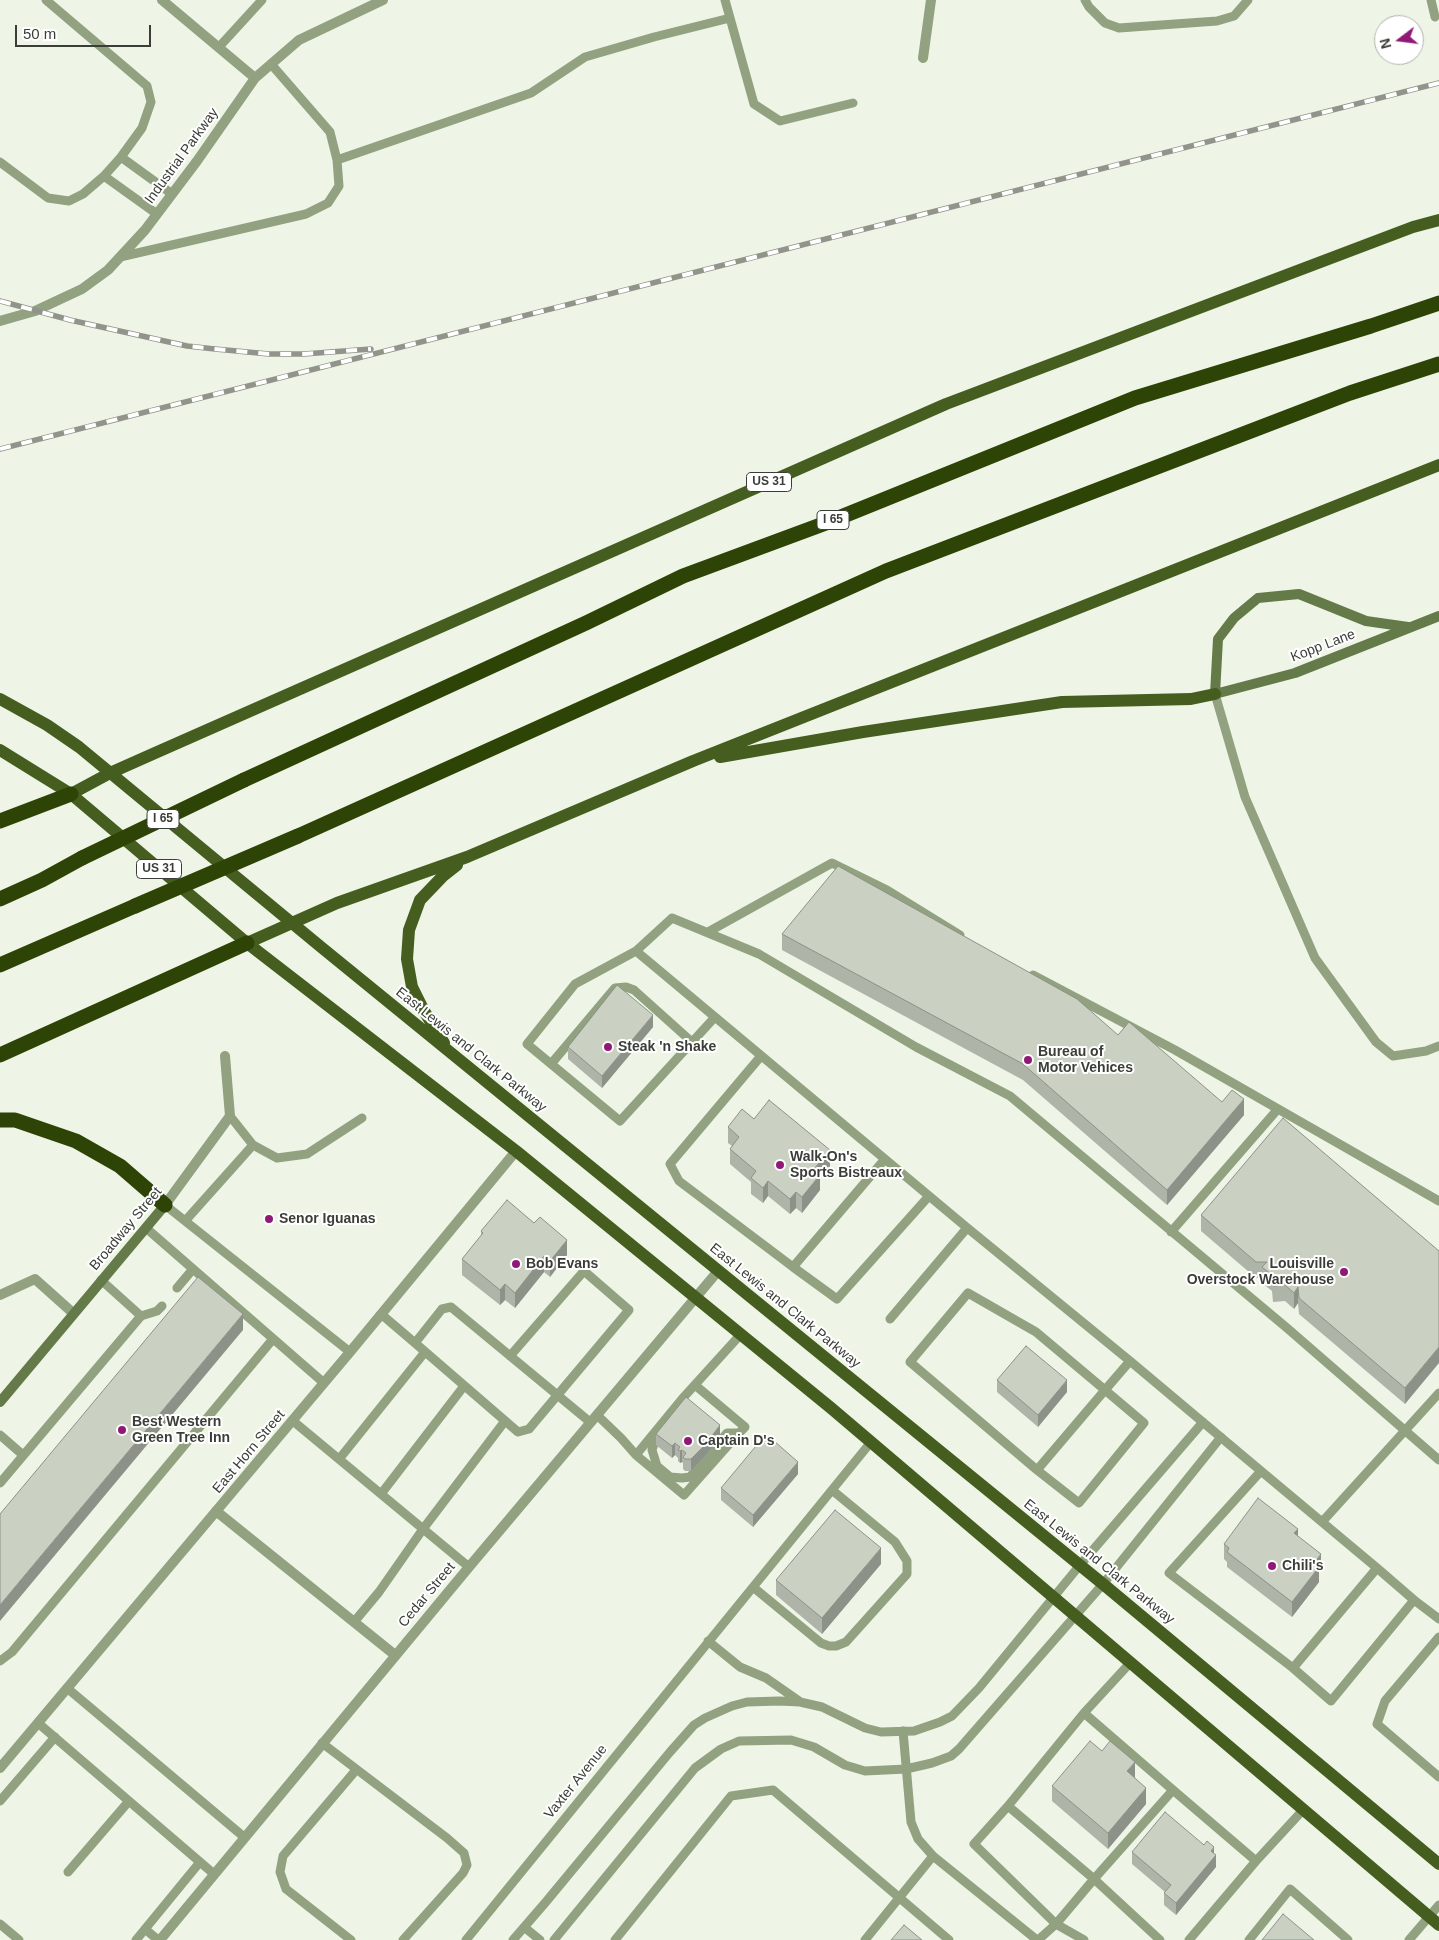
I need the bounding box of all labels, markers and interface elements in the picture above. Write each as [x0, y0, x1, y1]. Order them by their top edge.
scale bar [18, 15, 154, 47]
north arrow [1374, 15, 1424, 65]
text: 50 m [23, 25, 56, 42]
text: N [1376, 37, 1395, 51]
street label: Industrial Parkway [142, 105, 222, 207]
road number: US 31 [746, 472, 792, 492]
road number: I 65 [817, 510, 849, 530]
street label: Kopp Lane [1288, 626, 1358, 666]
road number: I 65 [147, 810, 179, 829]
road number: US 31 [136, 860, 182, 879]
street label: East Lewis and Clark Parkway [392, 984, 550, 1116]
place label: Steak 'n Shake [618, 1039, 716, 1055]
marker: Steak 'n Shake [602, 1041, 614, 1053]
place label: Bureau of Motor Vehices [1038, 1044, 1133, 1076]
marker: Bureau of Motor Vehices [1022, 1054, 1034, 1066]
place label: Walk-On's Sports Bistreaux [790, 1149, 902, 1182]
marker: Walk-On's Sports Bistreaux [774, 1159, 786, 1171]
street label: Broadway Street [86, 1184, 166, 1274]
place label: Senor Iguanas [279, 1211, 375, 1227]
marker: Senor Iguanas [263, 1213, 275, 1225]
street label: East Lewis and Clark Parkway [706, 1240, 864, 1372]
place label: Bob Evans [526, 1256, 598, 1272]
place label: Louisville Overstock Warehouse [1187, 1256, 1334, 1288]
marker: Bob Evans [510, 1258, 522, 1270]
marker: Louisville Overstock Warehouse [1338, 1266, 1350, 1278]
street label: East Horn Street [209, 1407, 289, 1497]
place label: Best Western Green Tree Inn [132, 1414, 230, 1446]
marker: Best Western Green Tree Inn [116, 1424, 128, 1436]
place label: Captain D's [698, 1433, 774, 1449]
marker: Captain D's [682, 1435, 694, 1447]
street label: East Lewis and Clark Parkway [1020, 1496, 1178, 1628]
place label: Chili's [1282, 1558, 1323, 1574]
street label: Cedar Street [395, 1559, 459, 1631]
marker: Chili's [1266, 1560, 1278, 1572]
street label: Vaxter Avenue [541, 1742, 611, 1822]

